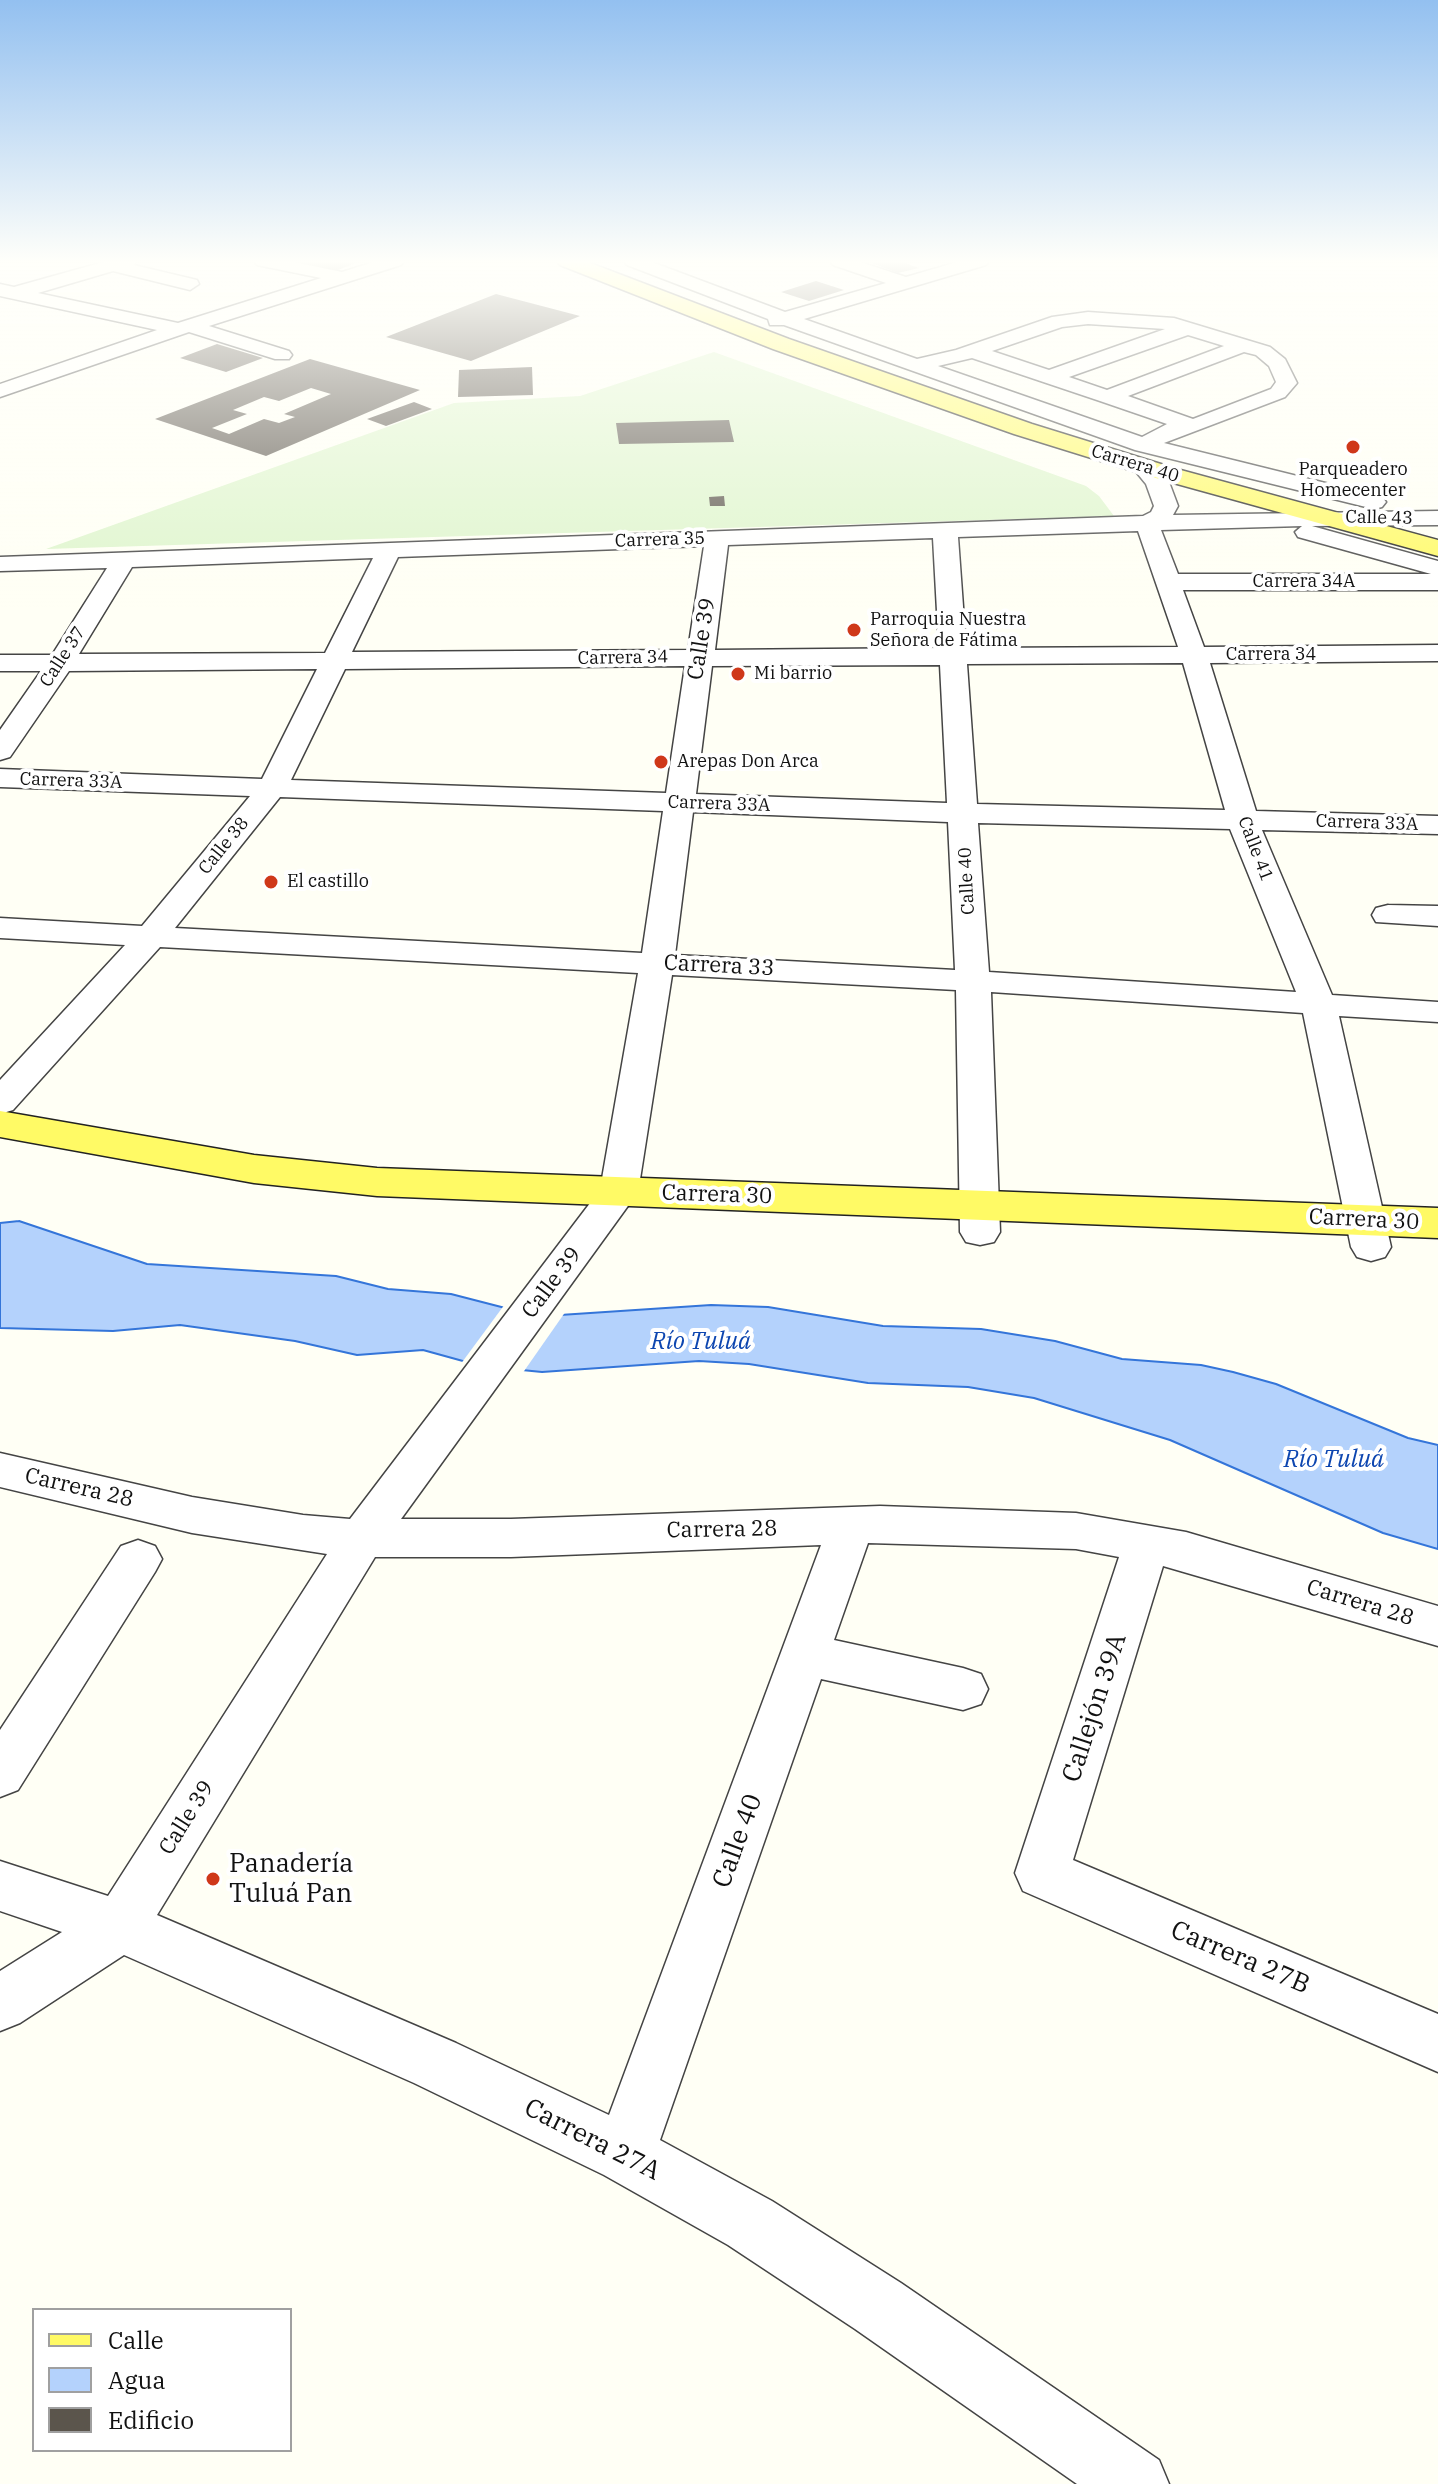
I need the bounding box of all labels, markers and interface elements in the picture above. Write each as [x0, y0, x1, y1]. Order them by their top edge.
marker: Parqueadero Homecenter [1344, 438, 1362, 456]
street label: Carrera 40 [1089, 440, 1181, 488]
place label: Parqueadero Homecenter [1298, 459, 1408, 502]
street label: Calle 43 [1345, 507, 1413, 529]
street label: Carrera 35 [614, 528, 706, 552]
street label: Carrera 34A [1253, 571, 1355, 593]
street label: Calle 39 [683, 596, 721, 682]
place label: Parroquia Nuestra Señora de Fátima [870, 609, 1026, 652]
marker: Parroquia Nuestra Señora de Fátima [845, 621, 863, 639]
street label: Calle 37 [36, 623, 90, 691]
street label: Carrera 34 [1226, 644, 1316, 666]
street label: Carrera 34 [578, 646, 668, 670]
place label: Mi barrio [754, 663, 832, 685]
marker: Mi barrio [729, 665, 747, 683]
place label: Arepas Don Arca [677, 751, 819, 773]
marker: Arepas Don Arca [652, 753, 670, 771]
street label: Carrera 33A [19, 768, 123, 794]
street label: Carrera 33A [667, 791, 771, 817]
street label: Carrera 33A [1315, 810, 1419, 836]
street label: Calle 38 [194, 813, 254, 879]
street label: Calle 41 [1233, 814, 1277, 884]
street label: Calle 40 [954, 847, 980, 915]
place label: El castillo [287, 871, 369, 893]
marker: El castillo [262, 873, 280, 891]
street label: Carrera 33 [663, 950, 775, 982]
street label: Carrera 30 [661, 1180, 773, 1210]
street label: Carrera 30 [1308, 1204, 1420, 1236]
street label: Calle 39 [517, 1242, 587, 1324]
water label: Río Tuluá [651, 1328, 751, 1356]
water label: Río Tuluá [1284, 1446, 1384, 1474]
street label: Carrera 28 [22, 1463, 136, 1513]
street label: Carrera 28 [666, 1516, 778, 1544]
street label: Carrera 28 [1303, 1574, 1417, 1632]
street label: Callejón 39A [1056, 1630, 1134, 1786]
street label: Calle 39 [154, 1776, 220, 1860]
street label: Calle 40 [707, 1790, 769, 1892]
place label: Panadería Tuluá Pan [229, 1848, 354, 1910]
marker: Panadería Tuluá Pan [204, 1870, 222, 1888]
street label: Carrera 27B [1166, 1915, 1314, 2001]
street label: Carrera 27A [519, 2092, 665, 2188]
legend [32, 2308, 292, 2452]
text: Calle [108, 2324, 164, 2356]
text: Agua [108, 2364, 165, 2396]
text: Edificio [108, 2404, 194, 2436]

